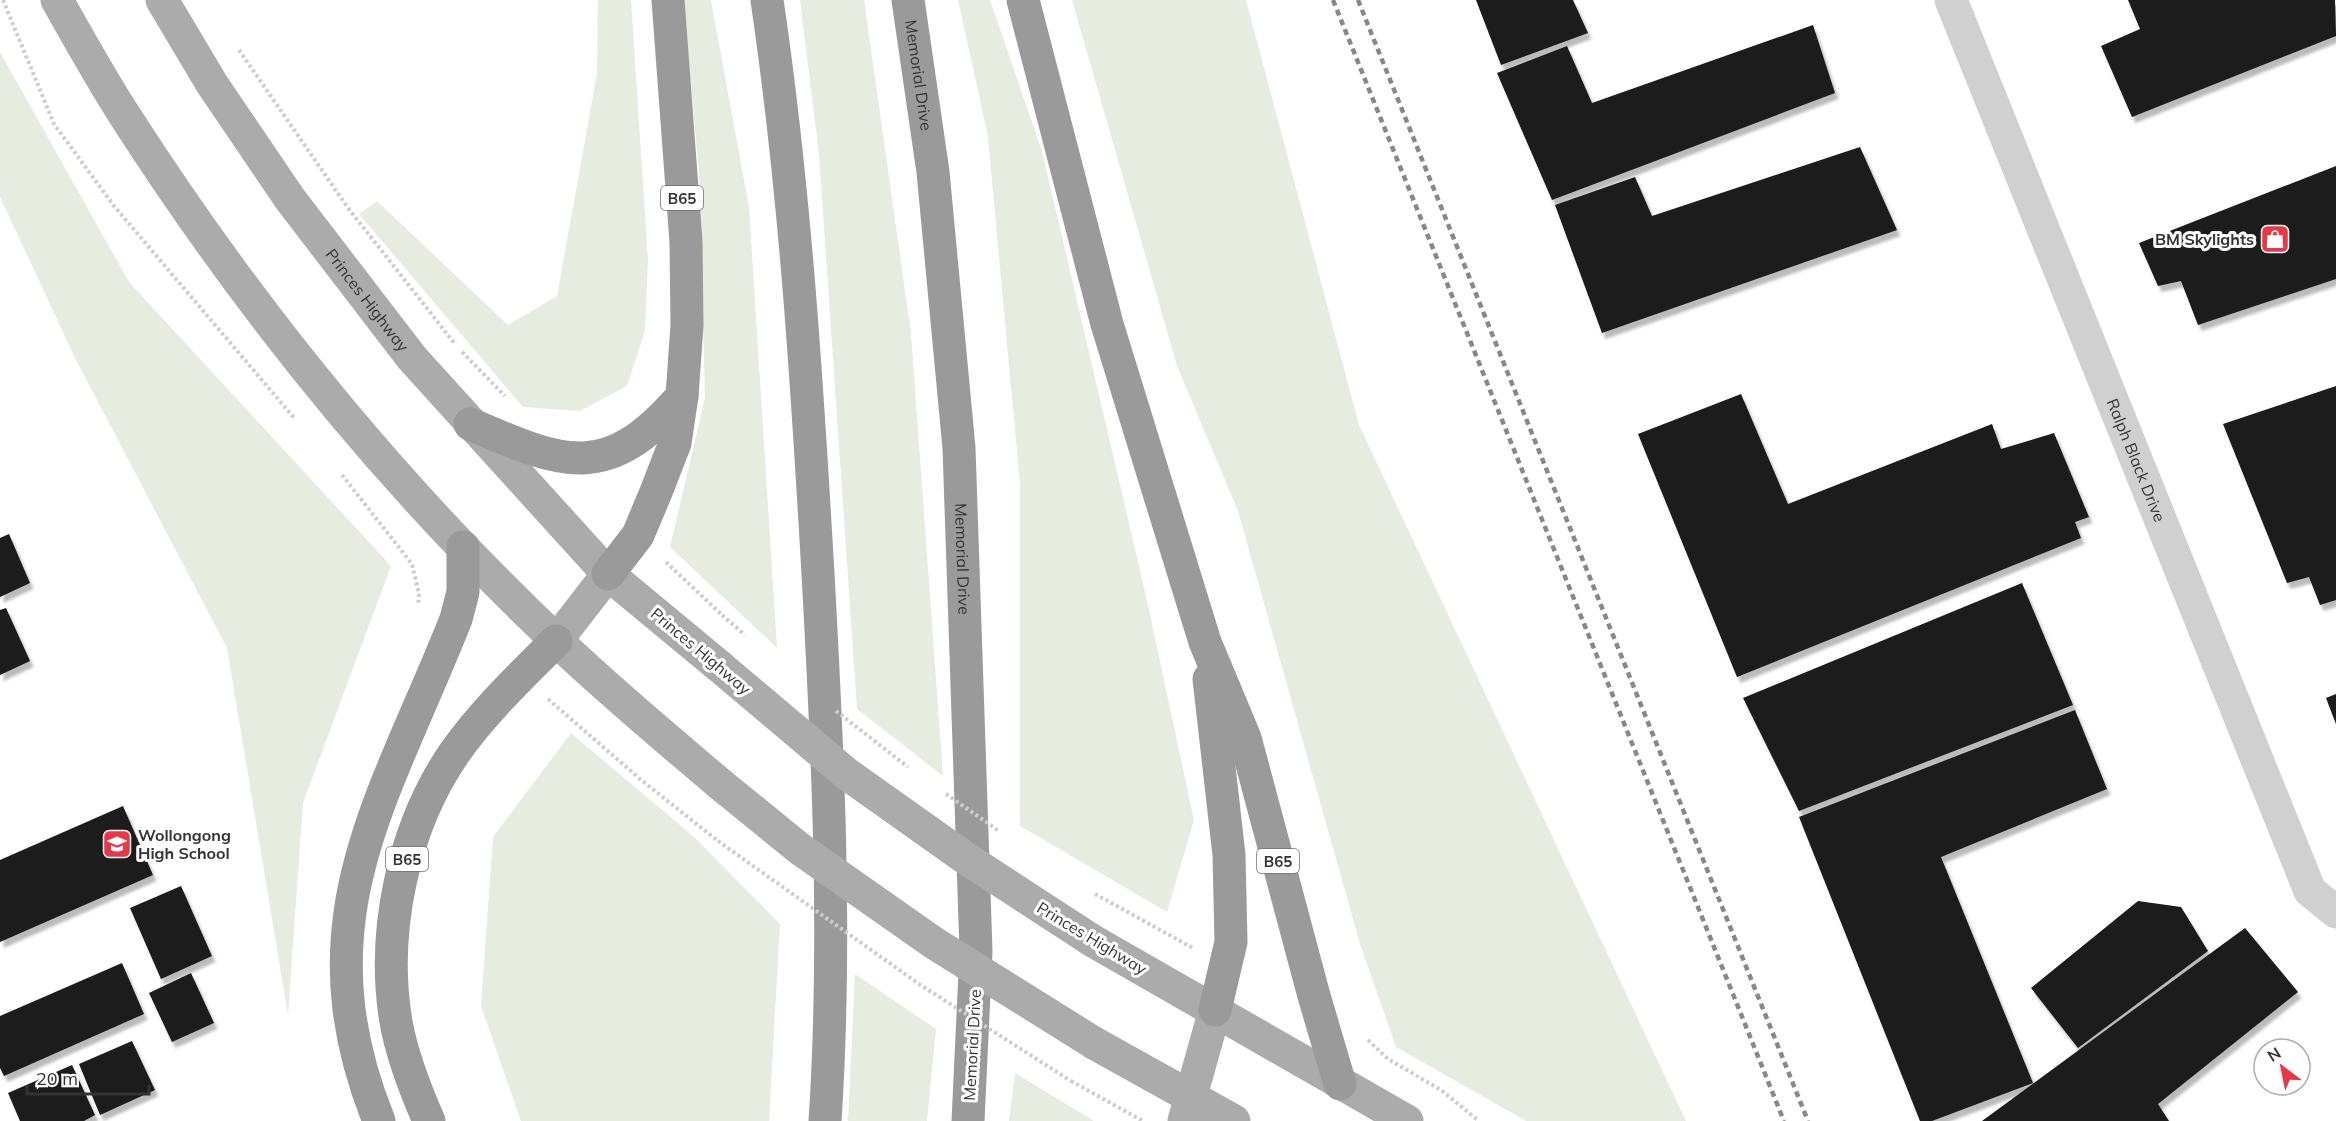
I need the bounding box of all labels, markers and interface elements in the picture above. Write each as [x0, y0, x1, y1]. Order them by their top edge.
street label: Memorial Drive [901, 19, 937, 132]
road number: B65 [661, 186, 703, 210]
shop icon: BM Skylights [2259, 223, 2291, 255]
place label: BM Skylights [2155, 229, 2254, 249]
street label: Princes Highway [322, 244, 414, 356]
street label: Ralph Black Drive [2103, 396, 2170, 525]
street label: Memorial Drive [951, 503, 975, 615]
street label: Princes Highway [647, 603, 756, 699]
place label: Wollongong High School [138, 825, 231, 863]
school or university icon: Wollongong High School [101, 828, 133, 860]
road number: B65 [386, 847, 428, 871]
road number: B65 [1257, 849, 1299, 873]
street label: Princes Highway [1033, 897, 1151, 979]
street label: Memorial Drive [959, 989, 985, 1101]
north arrow [2252, 1037, 2312, 1097]
text: N [2264, 1043, 2284, 1066]
scale bar [27, 1058, 148, 1096]
text: 20 m [36, 1067, 78, 1090]

